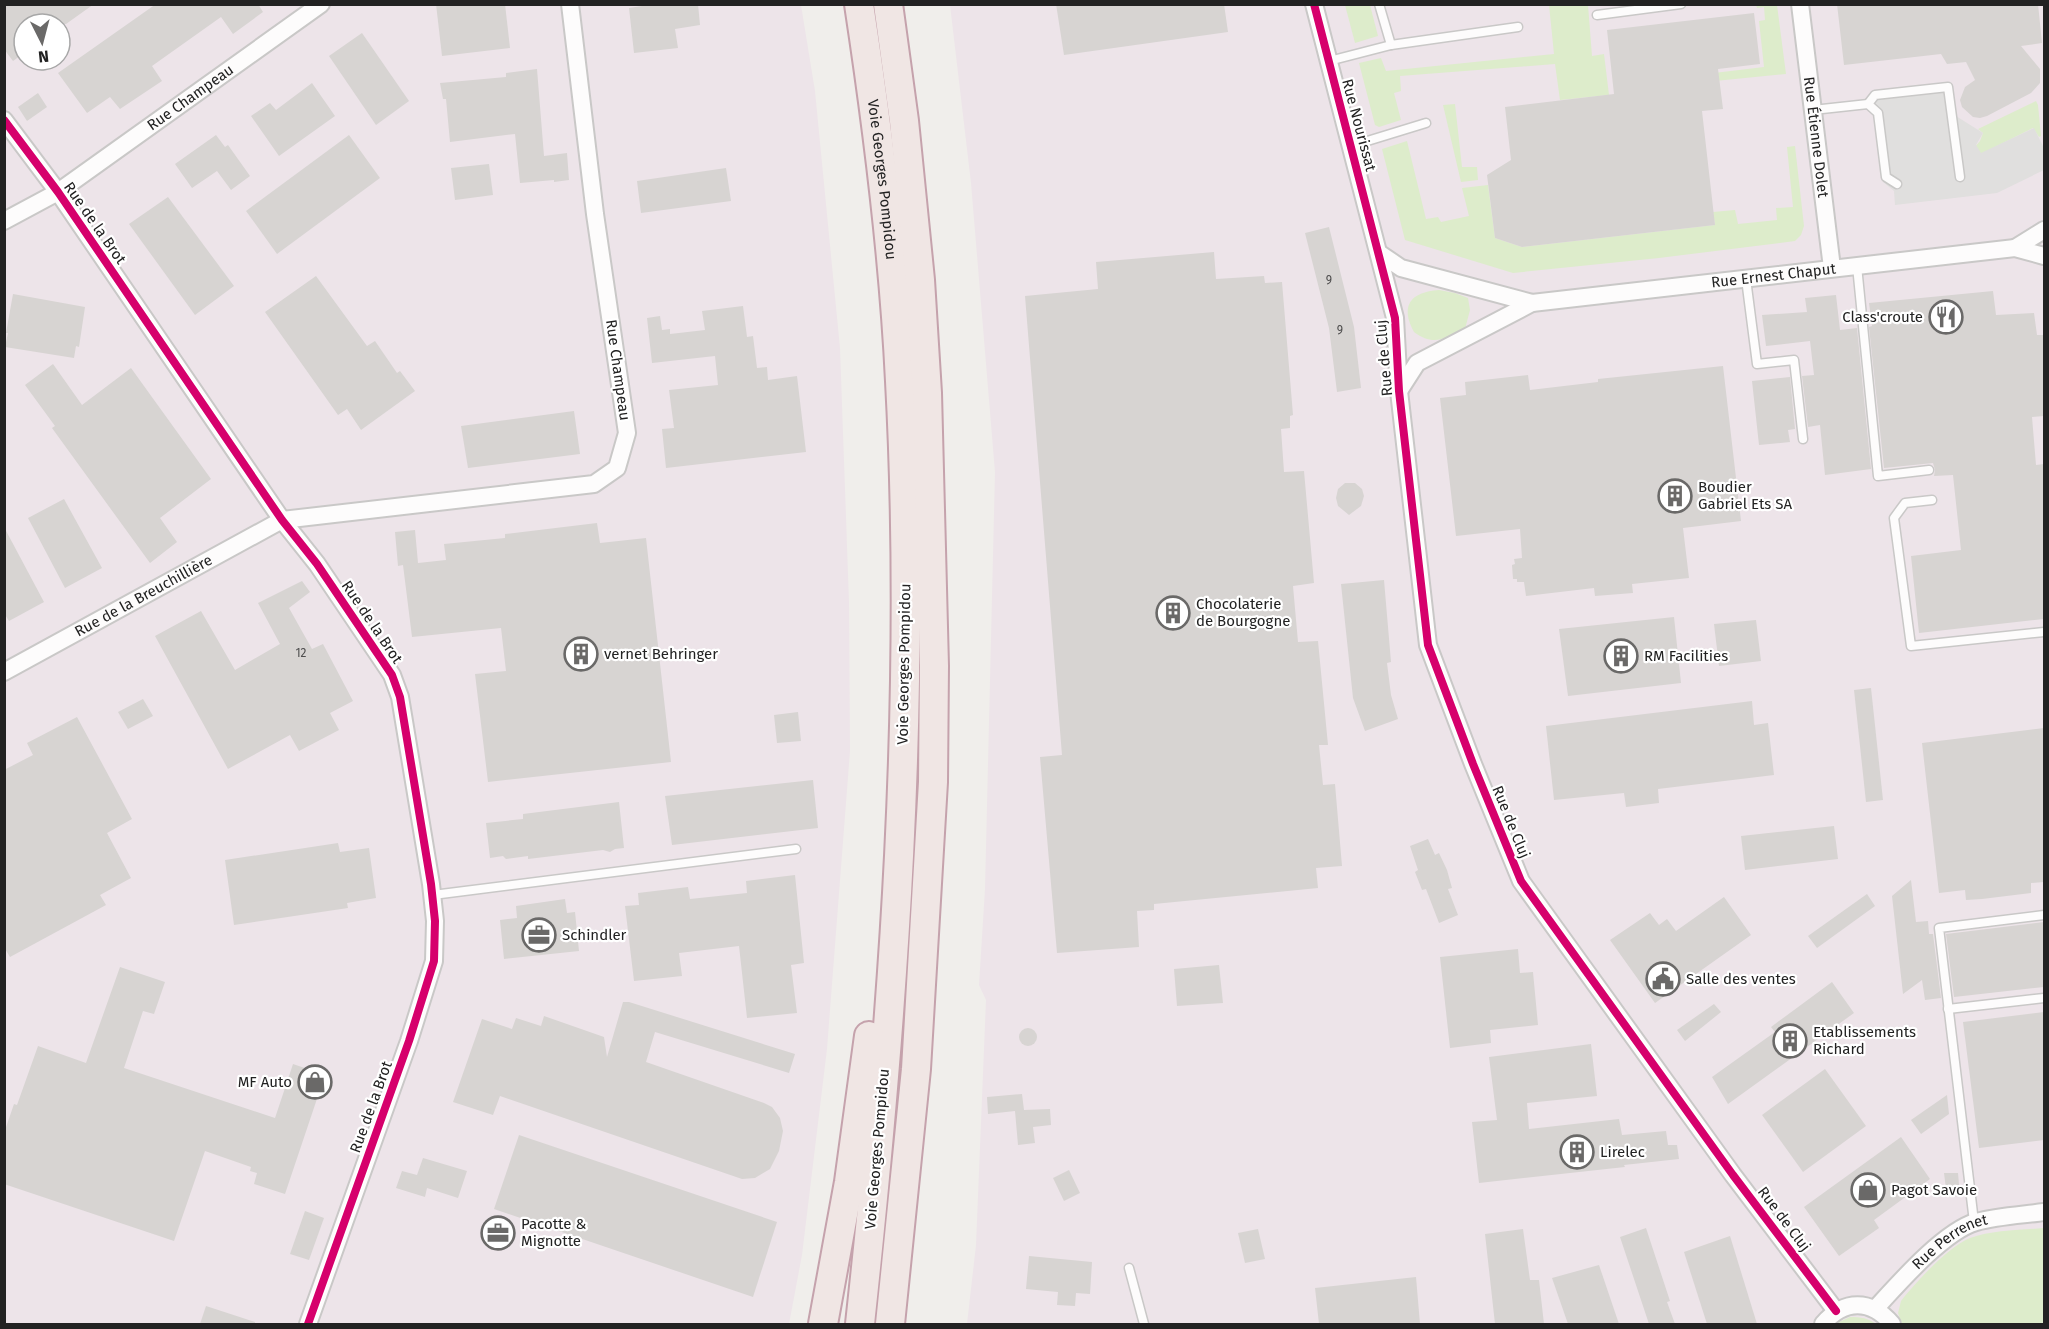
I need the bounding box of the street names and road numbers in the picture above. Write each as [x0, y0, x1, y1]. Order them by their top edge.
street label: Rue Champeau [144, 60, 237, 134]
street label: Rue Étienne Dolet [1800, 75, 1832, 199]
street label: Rue Nourissat [1338, 77, 1380, 174]
street label: Voie Georges Pompidou [864, 98, 900, 261]
street label: Rue de la Brot [60, 178, 130, 268]
street label: Rue Ernest Chaput [1710, 259, 1837, 292]
street label: Rue Champeau [602, 318, 634, 422]
street label: Rue de Cluj [1372, 319, 1396, 397]
street label: Rue de la Breuchillière [72, 551, 215, 641]
street label: Rue de la Brot [338, 577, 407, 667]
street label: Voie Georges Pompidou [894, 583, 914, 745]
street label: Rue de Cluj [1488, 783, 1534, 861]
street label: Rue de la Brot [346, 1058, 396, 1155]
street label: Voie Georges Pompidou [861, 1068, 893, 1230]
street label: Rue de Cluj [1754, 1183, 1814, 1255]
street label: Rue Perrenet [1908, 1210, 1990, 1273]

